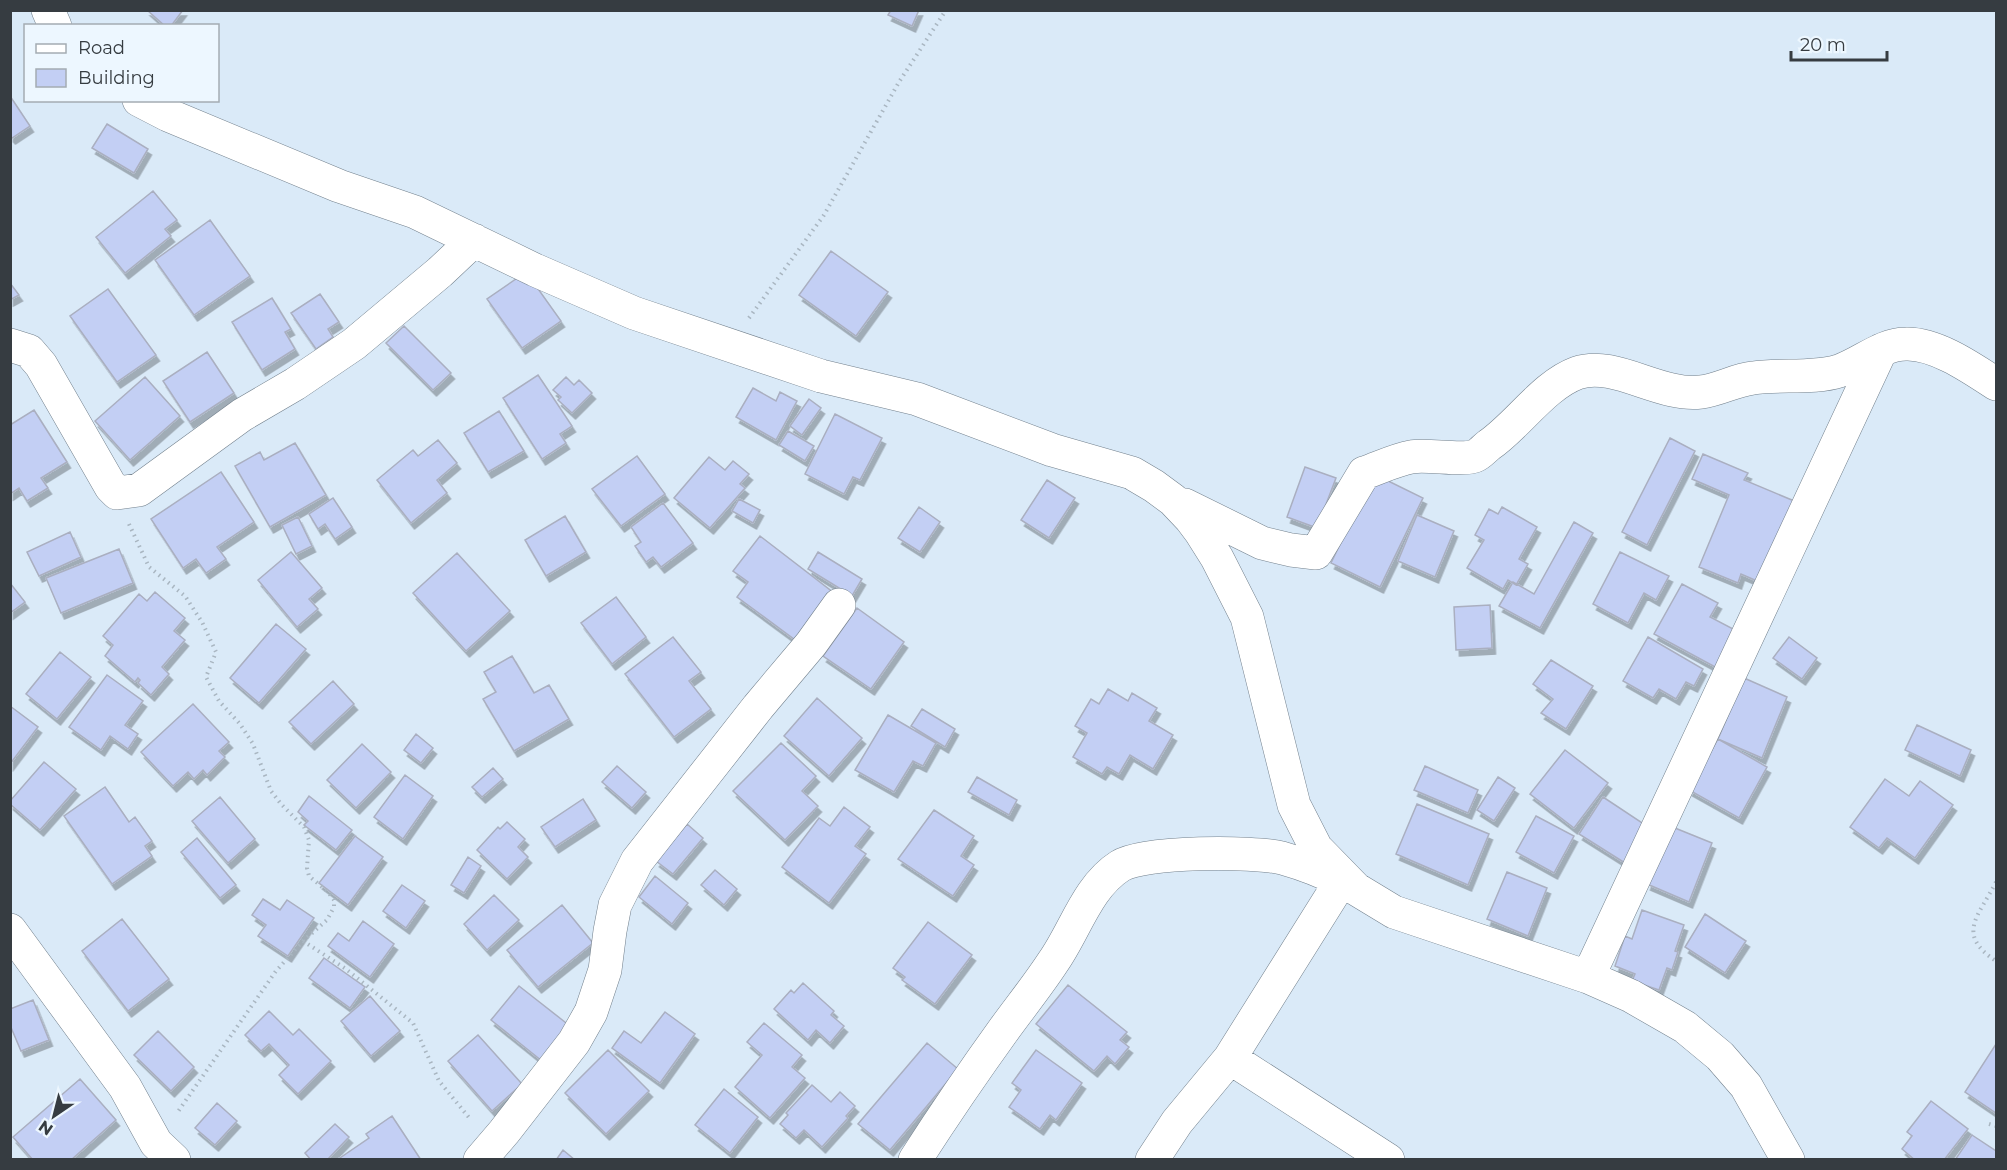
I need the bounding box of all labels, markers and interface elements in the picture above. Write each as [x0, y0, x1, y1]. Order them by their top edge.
legend [24, 24, 219, 102]
scale bar [1791, 24, 1887, 62]
text: 20 m [1800, 34, 1846, 56]
text: Road [78, 37, 125, 59]
text: Building [78, 67, 155, 89]
north arrow [24, 1086, 84, 1146]
text: N [35, 1116, 56, 1139]

